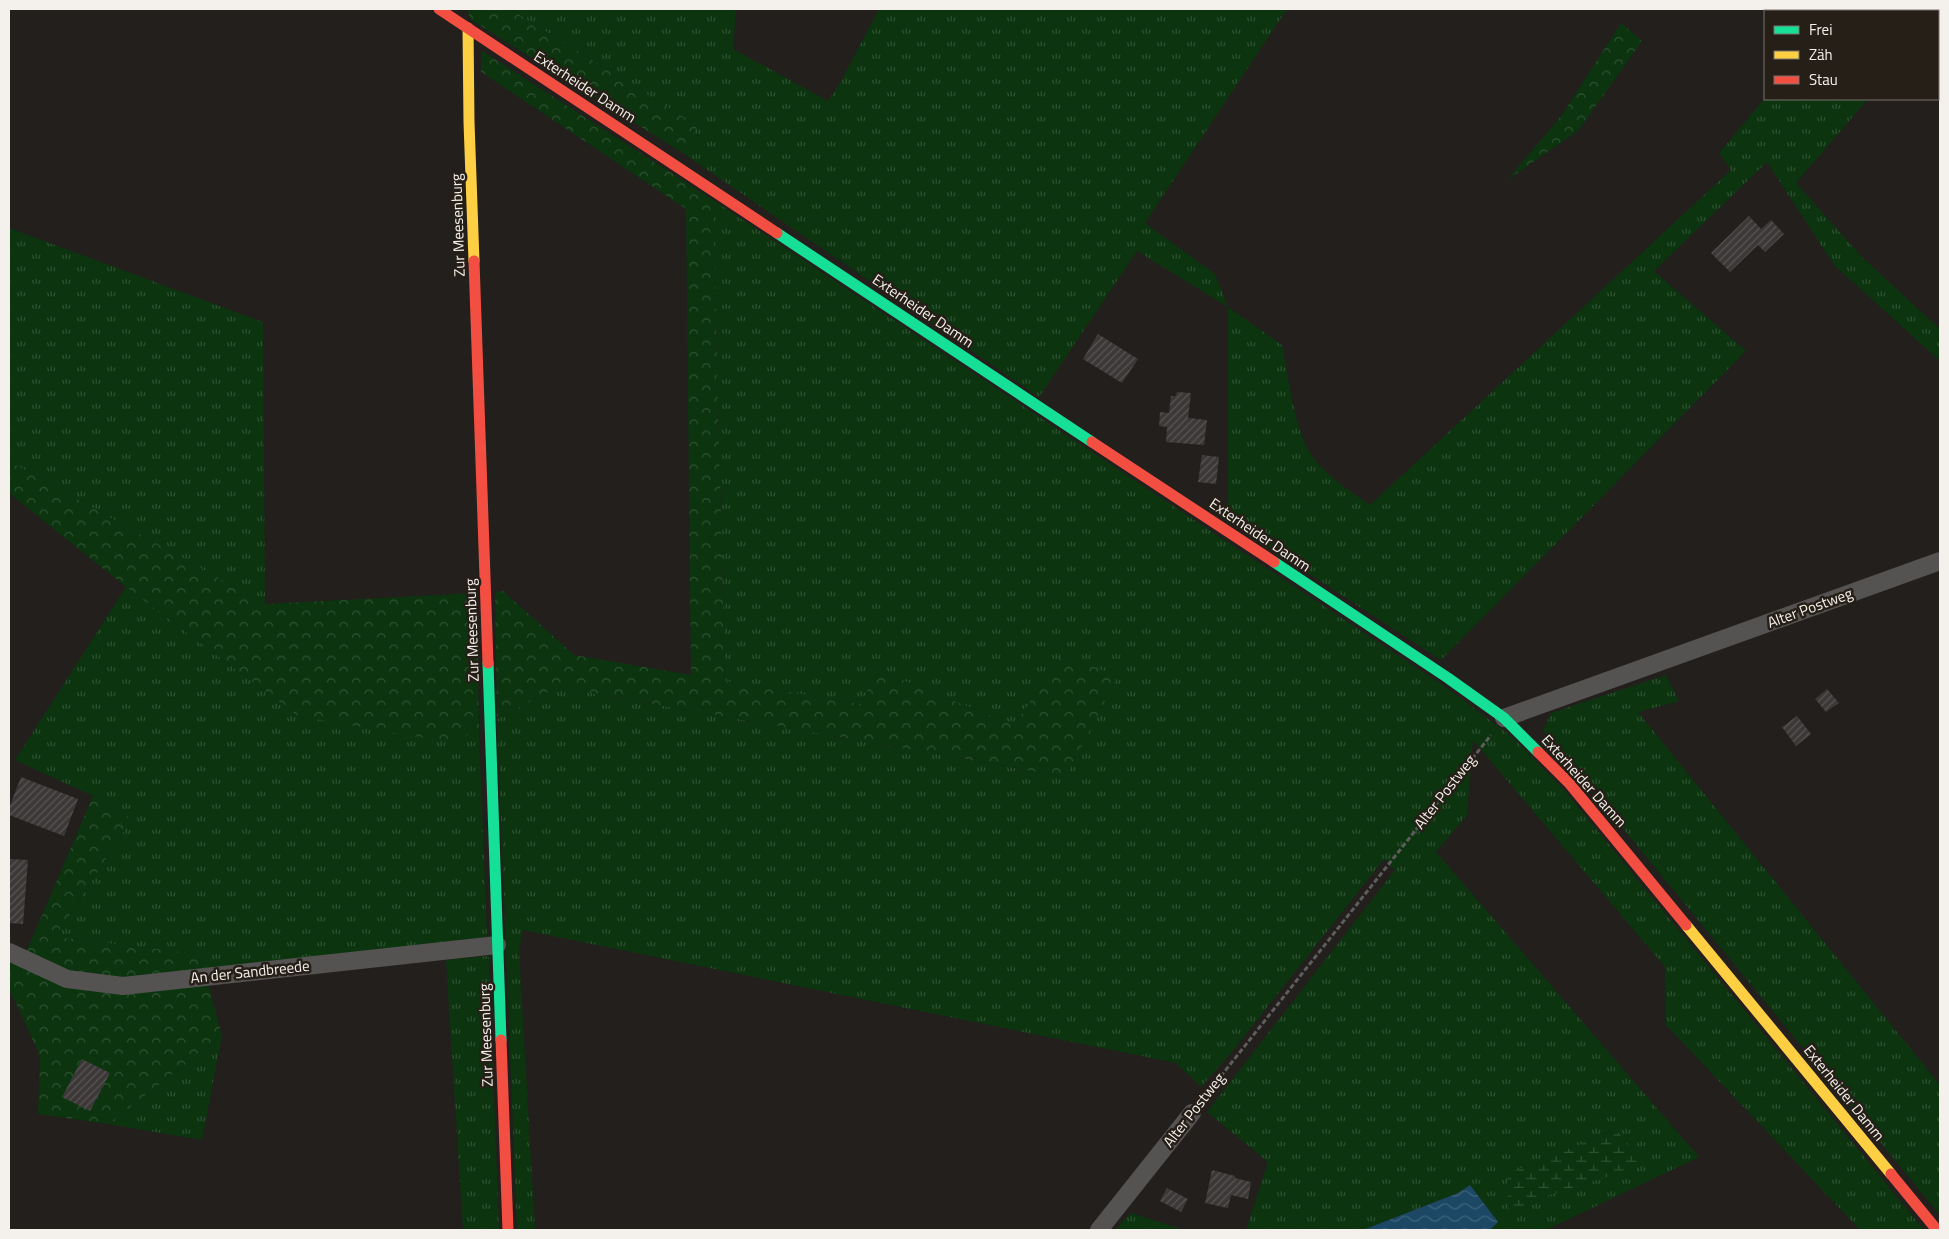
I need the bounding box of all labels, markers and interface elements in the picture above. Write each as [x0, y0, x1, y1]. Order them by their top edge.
legend [1764, 10, 1939, 100]
text: Frei [1809, 18, 1832, 41]
text: Zäh [1809, 43, 1833, 66]
street label: Exterheider Damm [529, 45, 641, 128]
text: Stau [1809, 68, 1838, 91]
street label: Zur Meesenburg [444, 173, 471, 277]
street label: Exterheider Damm [868, 268, 979, 353]
street label: Exterheider Damm [1205, 492, 1316, 577]
street label: Zur Meesenburg [458, 578, 485, 682]
street label: Alter Postweg [1764, 581, 1856, 634]
street label: Exterheider Damm [1536, 729, 1632, 832]
street label: Alter Postweg [1408, 749, 1481, 834]
street label: An der Sandbreede [189, 954, 311, 989]
street label: Zur Meesenburg [472, 983, 499, 1087]
street label: Exterheider Damm [1798, 1039, 1891, 1146]
street label: Alter Postweg [1157, 1067, 1230, 1152]

